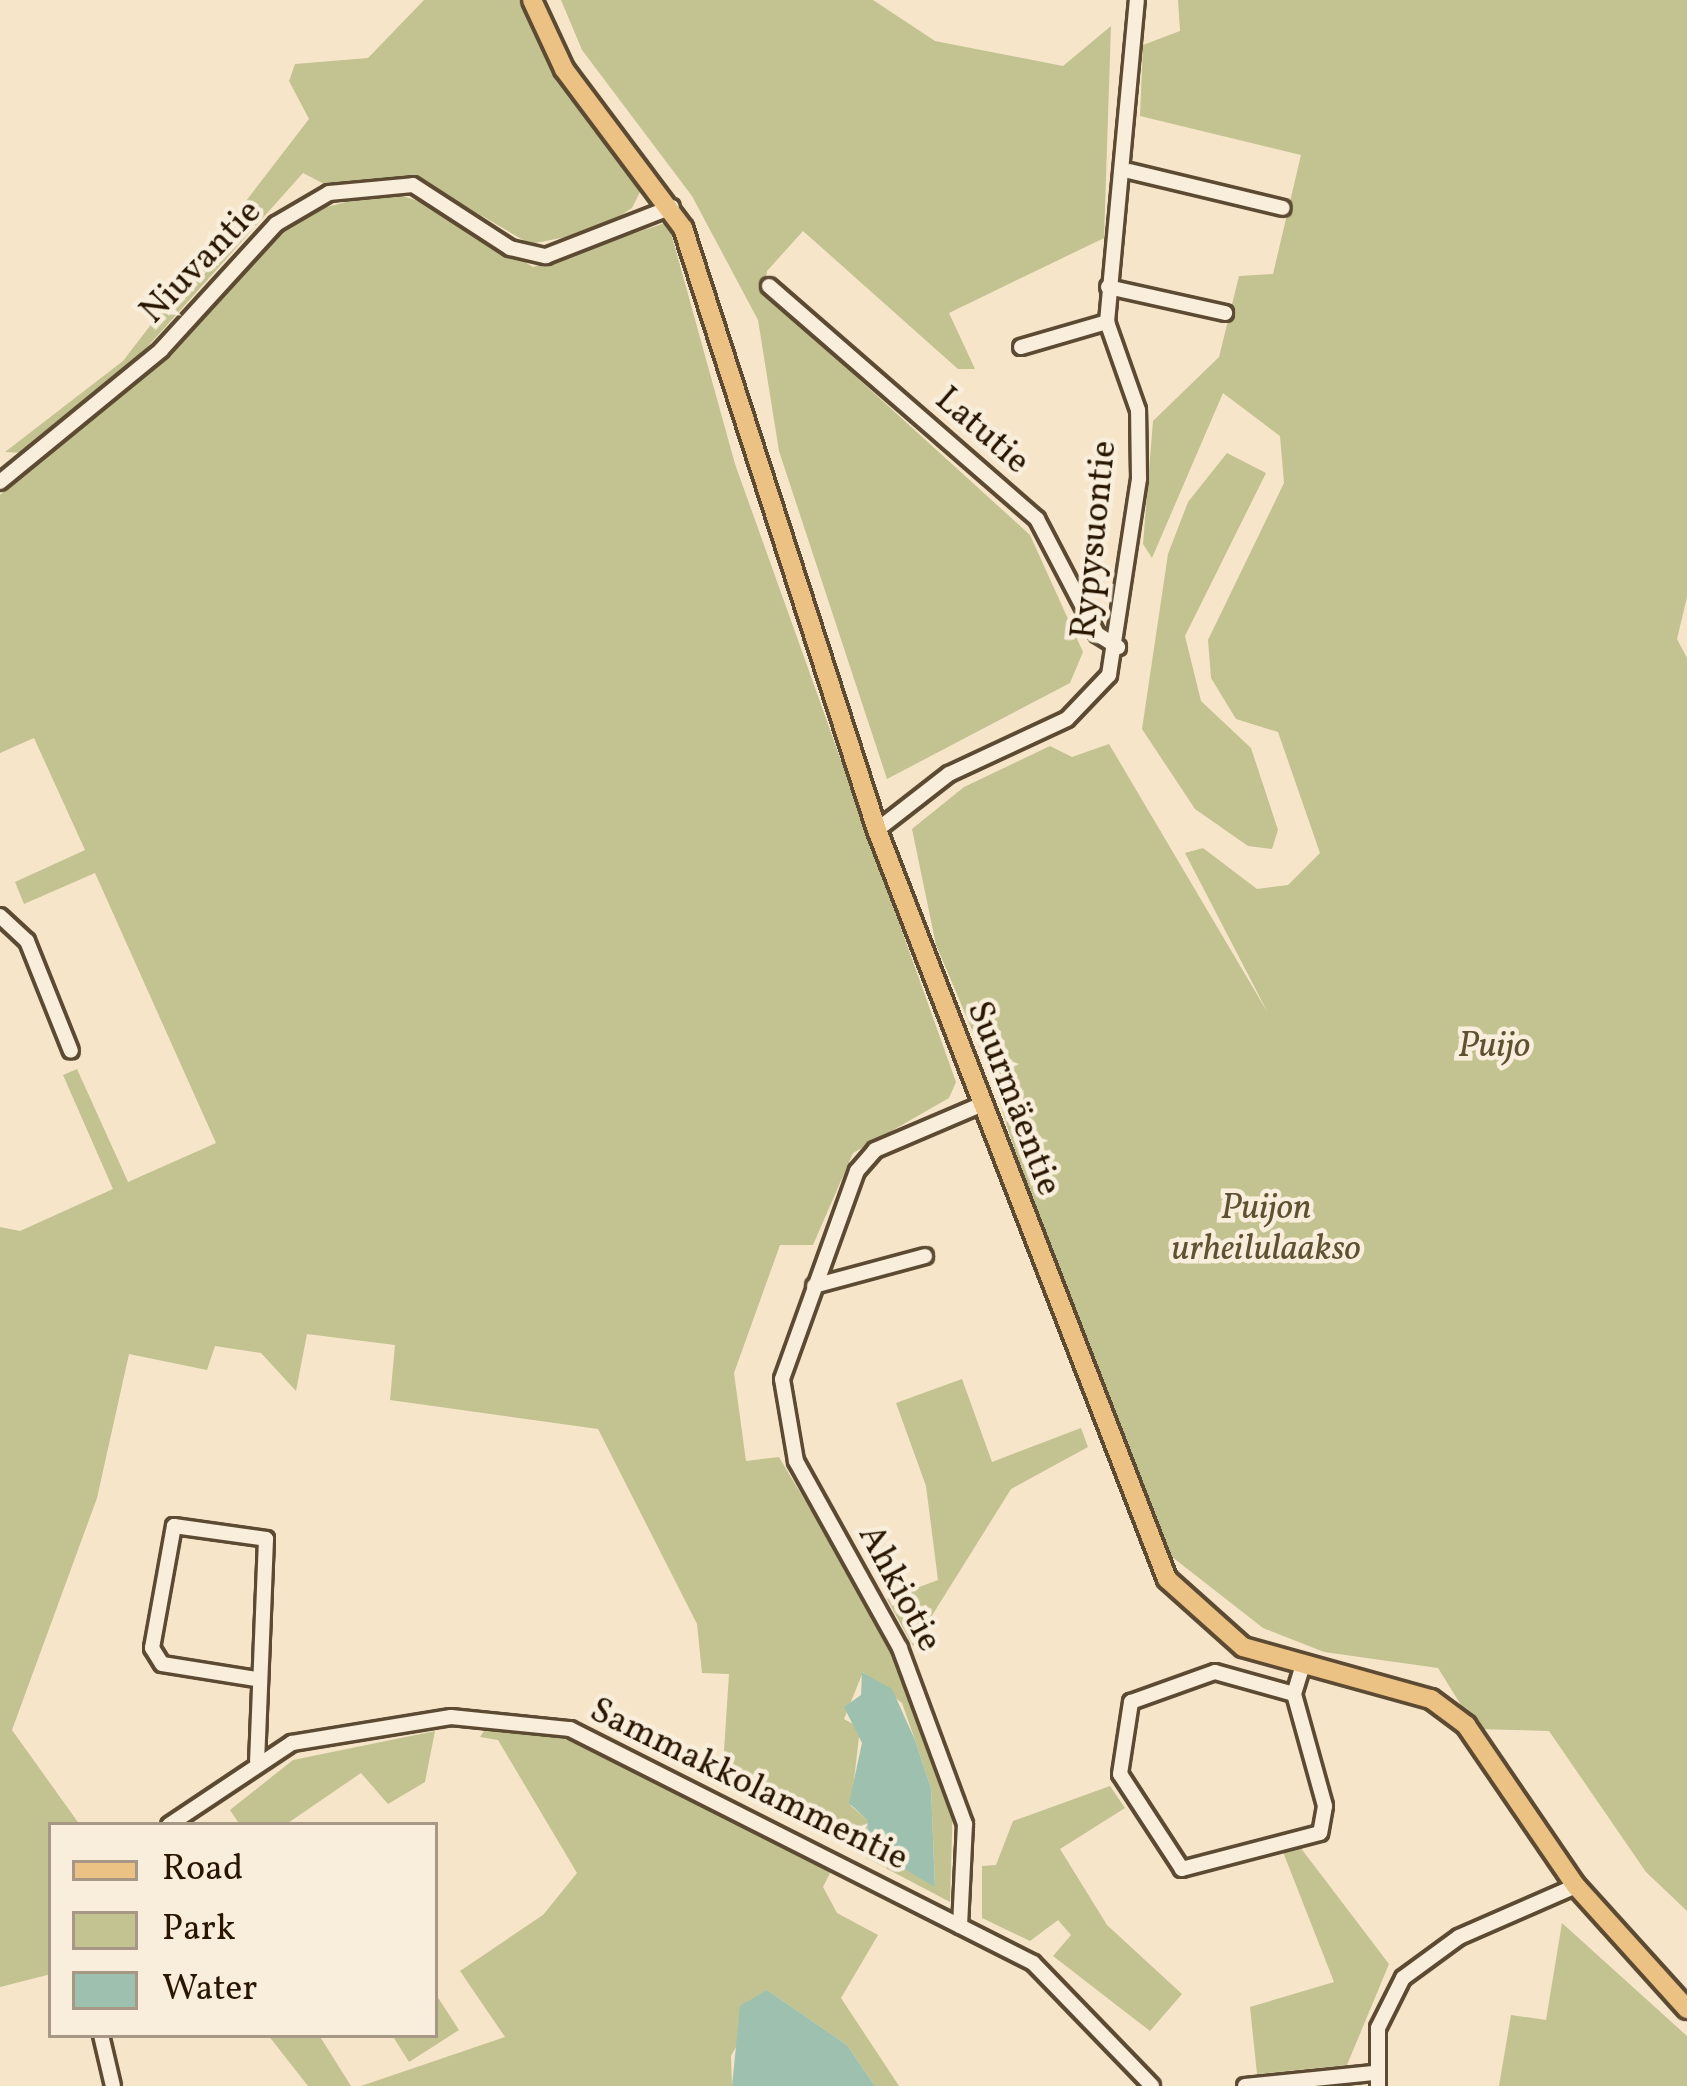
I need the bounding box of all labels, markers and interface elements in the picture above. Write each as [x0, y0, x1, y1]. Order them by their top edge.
street label: Niuvantie [132, 192, 272, 334]
street label: Latutie [925, 379, 1037, 485]
street label: Rypysuontie [1064, 439, 1128, 641]
street label: Suurmäentie [955, 996, 1069, 1202]
park label: Puijo [1458, 1026, 1530, 1070]
park label: Puijon urheilulaakso [1171, 1187, 1361, 1272]
street label: Ahkiotie [847, 1518, 949, 1660]
street label: Sammakkolammentie [582, 1690, 914, 1882]
legend [48, 1822, 438, 2038]
text: Road [162, 1845, 243, 1895]
text: Park [162, 1905, 236, 1955]
text: Water [162, 1965, 257, 2015]

